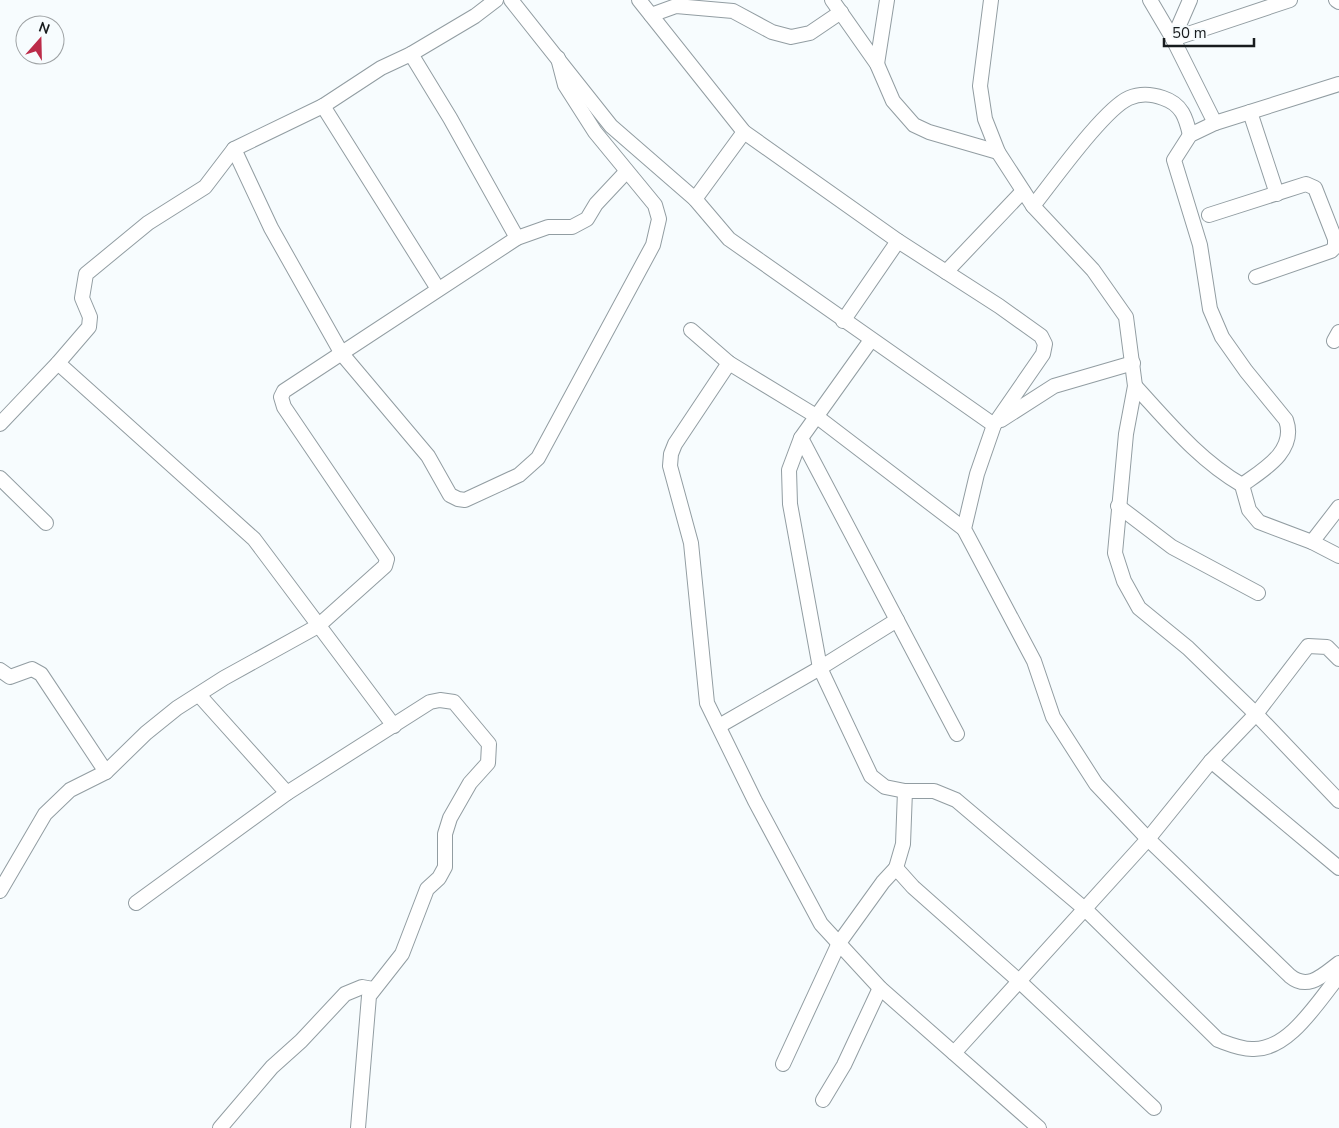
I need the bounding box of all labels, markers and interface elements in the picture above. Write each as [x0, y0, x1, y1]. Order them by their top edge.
north arrow [15, 15, 65, 65]
scale bar [1164, 15, 1254, 47]
text: N [36, 18, 52, 39]
text: 50 m [1172, 23, 1207, 43]

